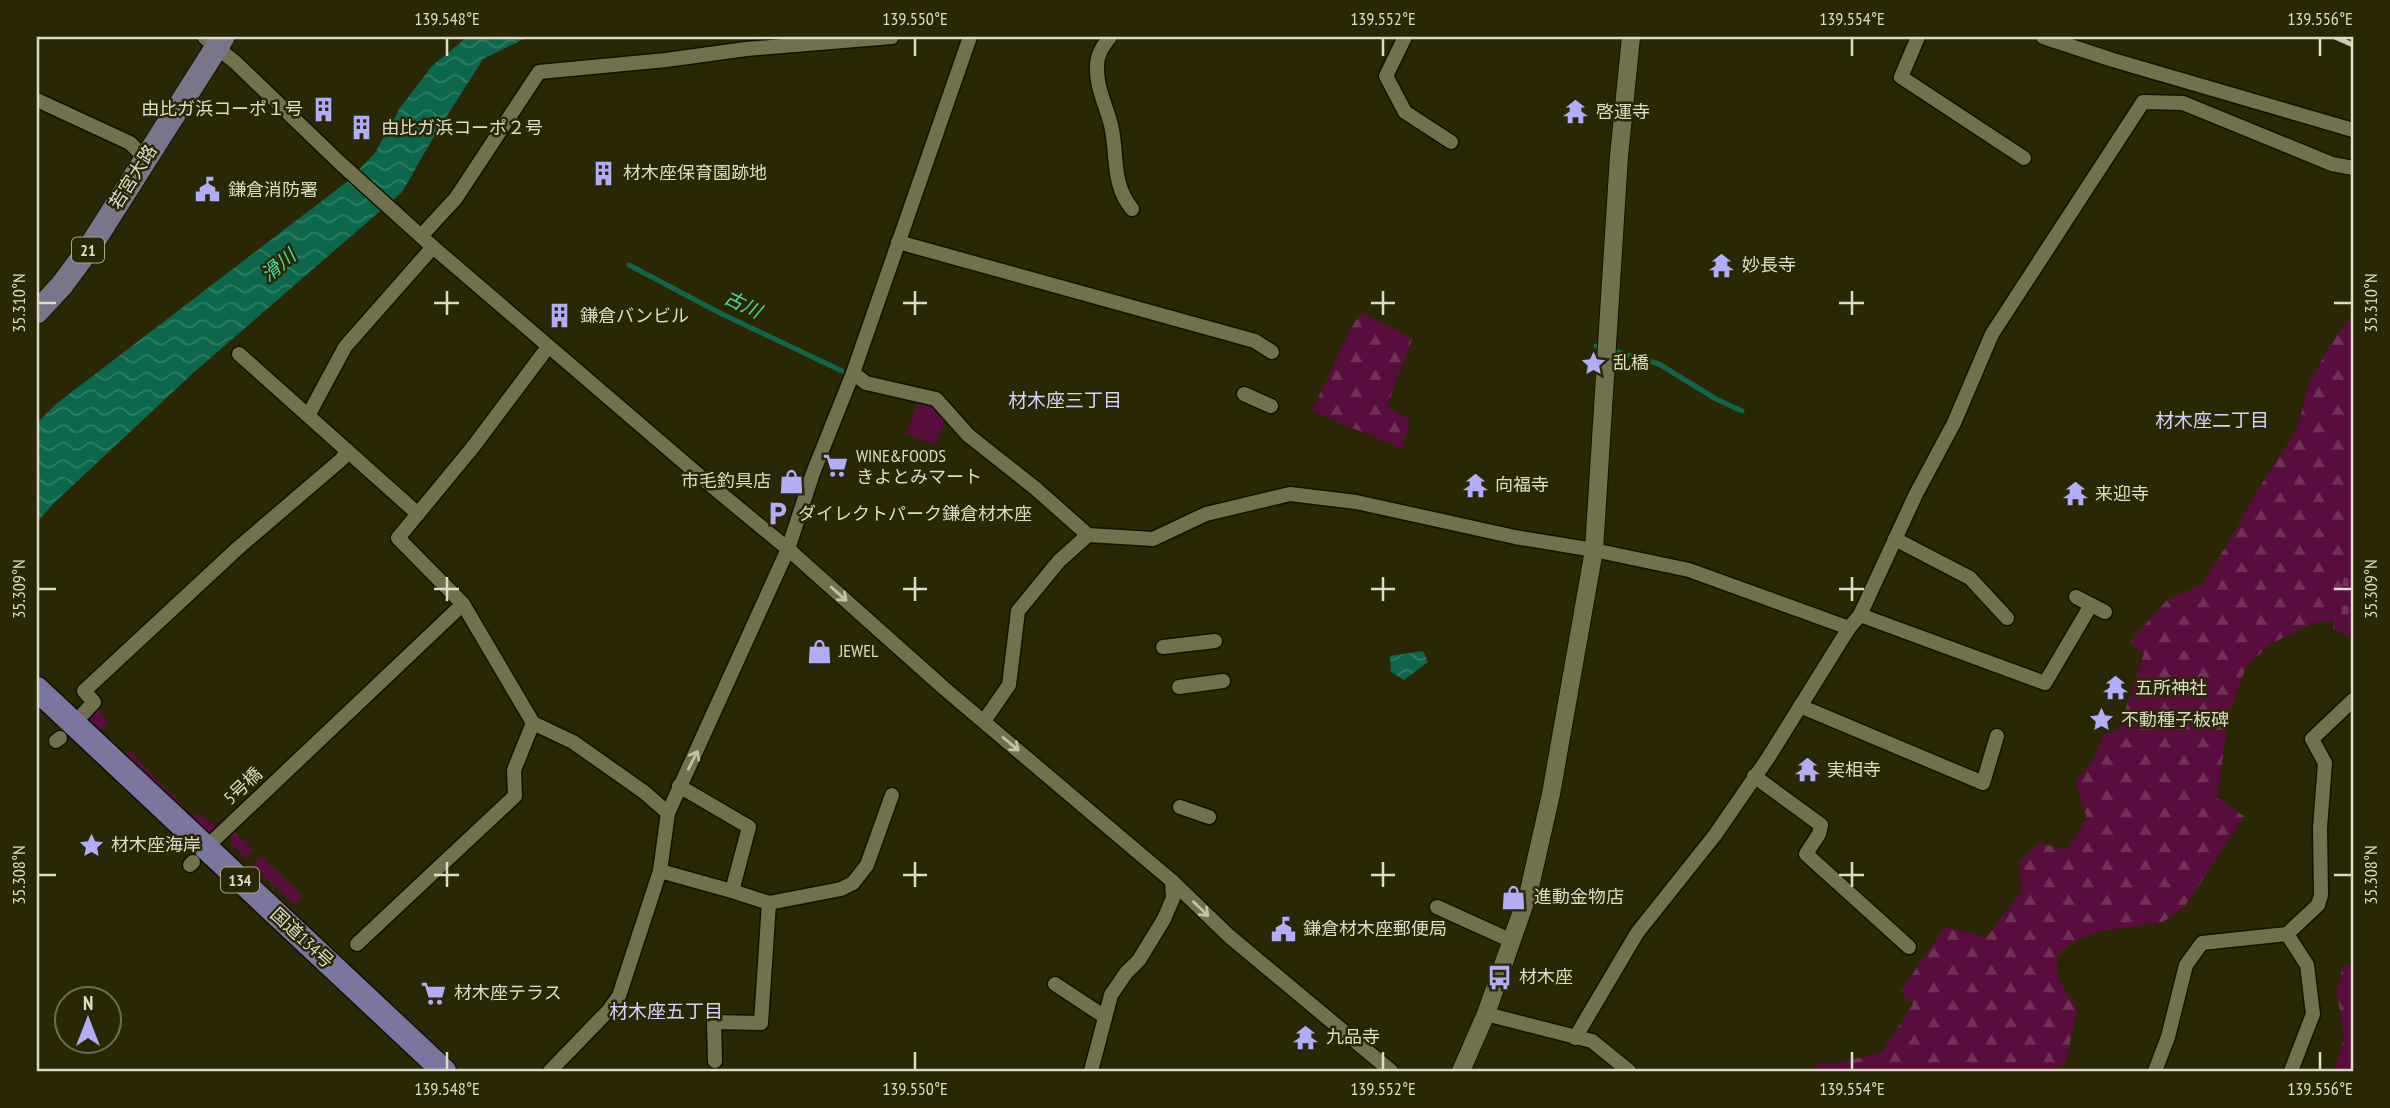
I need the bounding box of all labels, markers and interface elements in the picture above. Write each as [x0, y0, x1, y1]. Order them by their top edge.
text: 139.548°E [414, 7, 480, 30]
text: 139.550°E [882, 7, 948, 30]
text: 139.552°E [1350, 7, 1416, 30]
text: 139.554°E [1819, 7, 1885, 30]
text: 139.556°E [2287, 7, 2353, 30]
building icon: 由比ガ浜コーポ１号 [309, 95, 337, 123]
place label: 由比ガ浜コーポ１号 [141, 97, 303, 120]
temple icon: 啓運寺 [1562, 98, 1590, 126]
place label: 啓運寺 [1596, 100, 1650, 123]
building icon: 由比ガ浜コーポ２号 [347, 114, 375, 142]
place label: 由比ガ浜コーポ２号 [381, 116, 543, 139]
street label: 若宮大路 [104, 140, 161, 213]
building icon: 材木座保育園跡地 [589, 159, 617, 187]
place label: 材木座保育園跡地 [623, 161, 767, 184]
public building icon: 鎌倉消防署 [194, 176, 222, 204]
place label: 鎌倉消防署 [228, 178, 318, 201]
road number: 21 [72, 238, 104, 262]
water label: 滑川 [256, 242, 302, 286]
temple icon: 妙長寺 [1708, 251, 1736, 279]
place label: 妙長寺 [1742, 253, 1796, 276]
text: 35.310°N [7, 273, 30, 333]
text: 35.310°N [2359, 273, 2382, 333]
water label: 古川 [721, 285, 767, 324]
building icon: 鎌倉バンビル [546, 302, 574, 330]
place label: 鎌倉バンビル [580, 304, 689, 327]
place icon: 乱橋 [1579, 349, 1607, 377]
place label: 乱橋 [1613, 351, 1649, 374]
district label: 材木座三丁目 [1008, 388, 1122, 412]
district label: 材木座二丁目 [2155, 408, 2269, 432]
place label: WINE&FOODS きよとみマート [856, 444, 982, 488]
supermarket icon: WINE&FOODS きよとみマート [822, 452, 850, 480]
shop icon: 市毛釣具店 [777, 467, 805, 495]
place label: 市毛釣具店 [681, 469, 771, 492]
temple icon: 向福寺 [1461, 471, 1489, 499]
place label: 向福寺 [1495, 473, 1549, 496]
temple icon: 来迎寺 [2061, 480, 2089, 508]
place label: 来迎寺 [2095, 482, 2149, 505]
parking icon: ダイレクトパーク鎌倉材木座 [764, 500, 792, 528]
place label: ダイレクトパーク鎌倉材木座 [798, 502, 1032, 525]
text: 35.309°N [7, 559, 30, 619]
text: 35.309°N [2359, 559, 2382, 619]
one-way arrow [830, 586, 847, 603]
shop icon: JEWEL [805, 637, 833, 665]
place label: JEWEL [838, 639, 879, 662]
temple icon: 五所神社 [2101, 674, 2129, 702]
place label: 五所神社 [2135, 676, 2207, 699]
place icon: 不動種子板碑 [2087, 706, 2115, 734]
place label: 不動種子板碑 [2121, 708, 2229, 731]
one-way arrow [1001, 736, 1019, 751]
one-way arrow [687, 750, 701, 771]
temple icon: 実相寺 [1793, 756, 1821, 784]
place label: 実相寺 [1827, 758, 1881, 781]
street label: 5号橋 [219, 762, 267, 809]
place icon: 材木座海岸 [77, 831, 105, 859]
place label: 材木座海岸 [111, 833, 201, 856]
text: 35.308°N [7, 845, 30, 905]
text: 35.308°N [2359, 845, 2382, 905]
road number: 134 [221, 867, 259, 892]
shop icon: 進動金物店 [1500, 883, 1528, 911]
place label: 進動金物店 [1534, 885, 1624, 908]
one-way arrow [1192, 900, 1209, 917]
street label: 国道134号 [266, 903, 339, 973]
public building icon: 鎌倉材木座郵便局 [1269, 915, 1297, 943]
place label: 鎌倉材木座郵便局 [1303, 917, 1447, 940]
bus stop icon: 材木座 [1485, 963, 1513, 991]
place label: 材木座 [1519, 965, 1573, 988]
supermarket icon: 材木座テラス [420, 979, 448, 1007]
place label: 材木座テラス [454, 981, 562, 1004]
north arrow [52, 986, 122, 1056]
text: N [83, 991, 93, 1015]
district label: 材木座五丁目 [609, 999, 723, 1023]
temple icon: 九品寺 [1292, 1023, 1320, 1051]
place label: 九品寺 [1326, 1025, 1380, 1048]
text: 139.548°E [414, 1077, 480, 1100]
text: 139.550°E [882, 1077, 948, 1100]
text: 139.552°E [1350, 1077, 1416, 1100]
text: 139.554°E [1819, 1077, 1885, 1100]
text: 139.556°E [2287, 1077, 2353, 1100]

